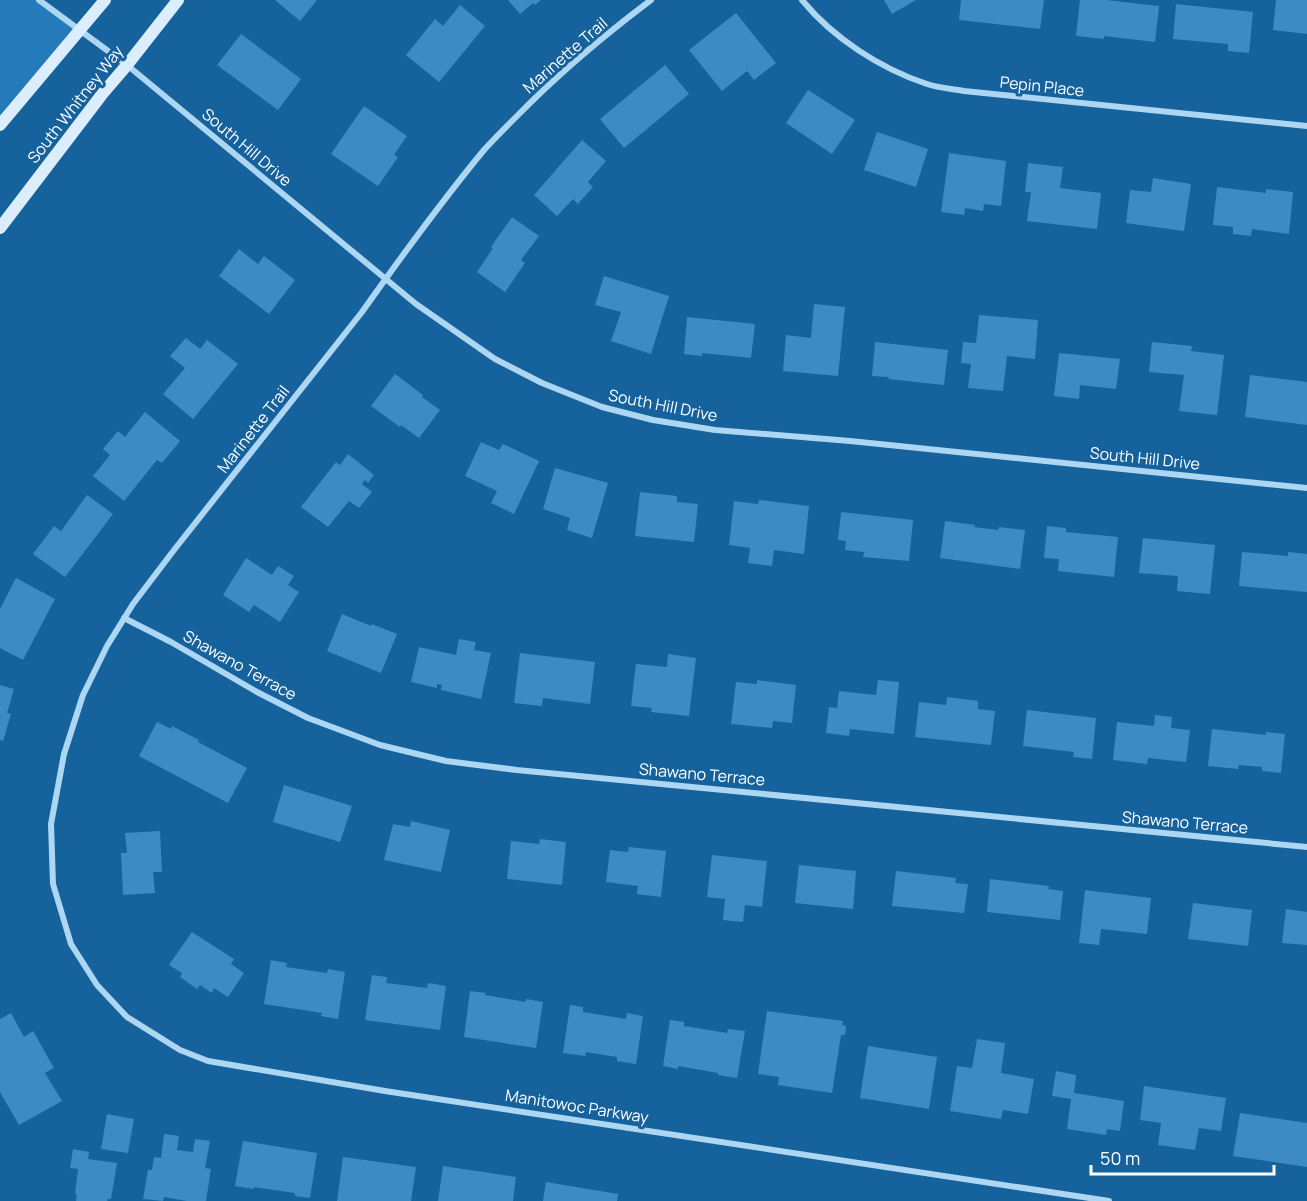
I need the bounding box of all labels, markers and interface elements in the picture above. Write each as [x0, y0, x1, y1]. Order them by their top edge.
street label: Marinette Trail [518, 12, 612, 98]
street label: South Whitney Way [22, 40, 128, 167]
street label: Pepin Place [999, 71, 1085, 101]
street label: South Hill Drive [198, 103, 296, 191]
street label: Marinette Trail [212, 381, 294, 477]
street label: South Hill Drive [607, 384, 719, 426]
street label: South Hill Drive [1089, 441, 1201, 475]
street label: Shawano Terrace [179, 625, 301, 705]
street label: Shawano Terrace [638, 758, 766, 790]
street label: Shawano Terrace [1121, 806, 1249, 838]
street label: Manitowoc Parkway [504, 1084, 651, 1128]
scale bar [1091, 1138, 1274, 1176]
text: 50 m [1100, 1146, 1140, 1170]

